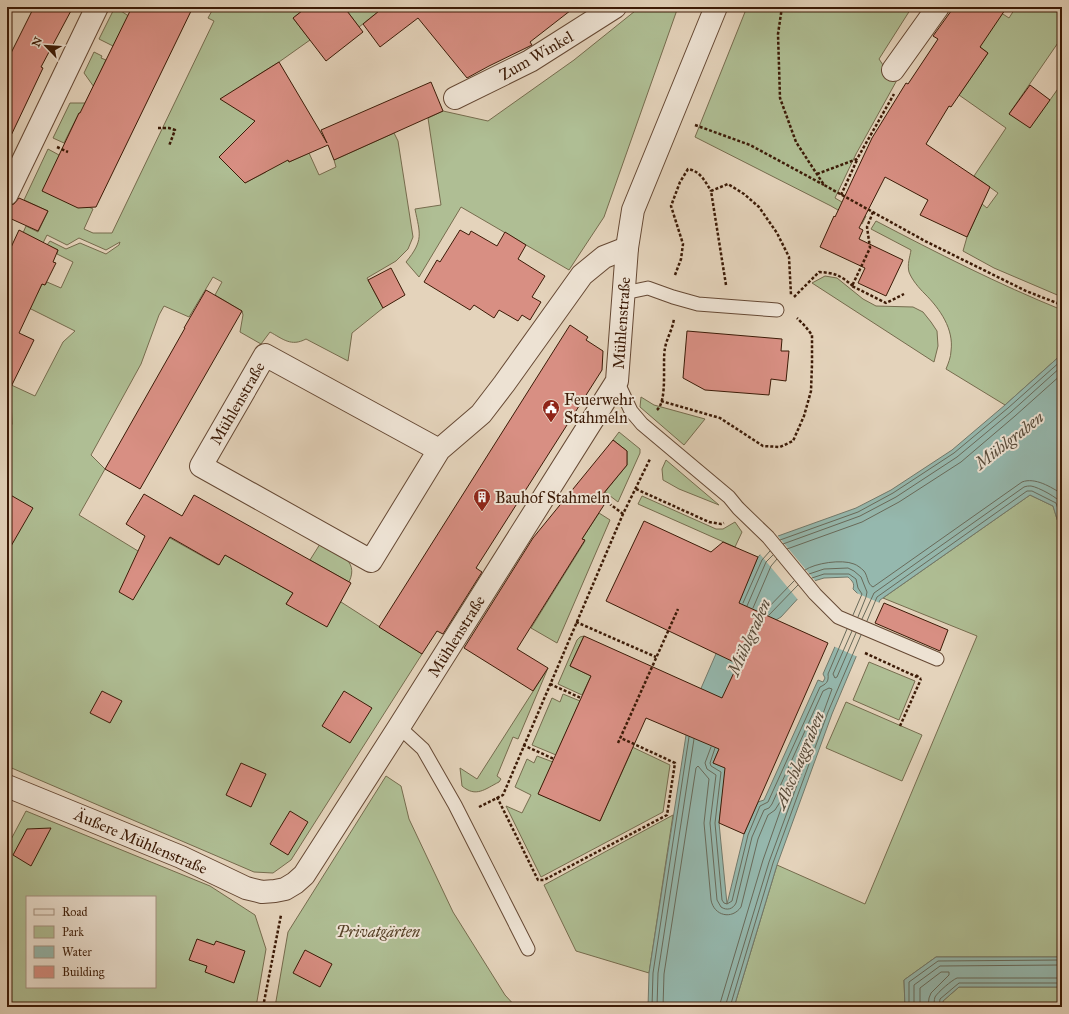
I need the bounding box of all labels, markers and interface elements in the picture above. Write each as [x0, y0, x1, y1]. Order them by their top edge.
north arrow [26, 26, 66, 66]
street label: Zum Winkel [496, 26, 577, 84]
text: N [30, 34, 46, 49]
street label: Mühlenstraße [609, 276, 634, 370]
street label: Mühlenstraße [206, 358, 269, 448]
place label: Feuerwehr Stahmeln [564, 390, 634, 427]
public building icon: Feuerwehr Stahmeln [541, 398, 561, 423]
water label: Mühlgraben [969, 407, 1048, 475]
building icon: Bauhof Stahmeln [472, 487, 492, 512]
place label: Bauhof Stahmeln [495, 488, 611, 507]
street label: Mühlenstraße [424, 592, 489, 681]
water label: Mühlgraben [722, 595, 776, 681]
water label: Abschlaggraben [769, 708, 830, 814]
street label: Äußere Mühlenstraße [71, 804, 211, 878]
legend [26, 896, 156, 988]
text: Road [62, 905, 88, 919]
park label: Privatgärten [336, 922, 421, 941]
text: Park [62, 925, 84, 939]
text: Water [62, 945, 92, 959]
text: Building [62, 965, 105, 980]

